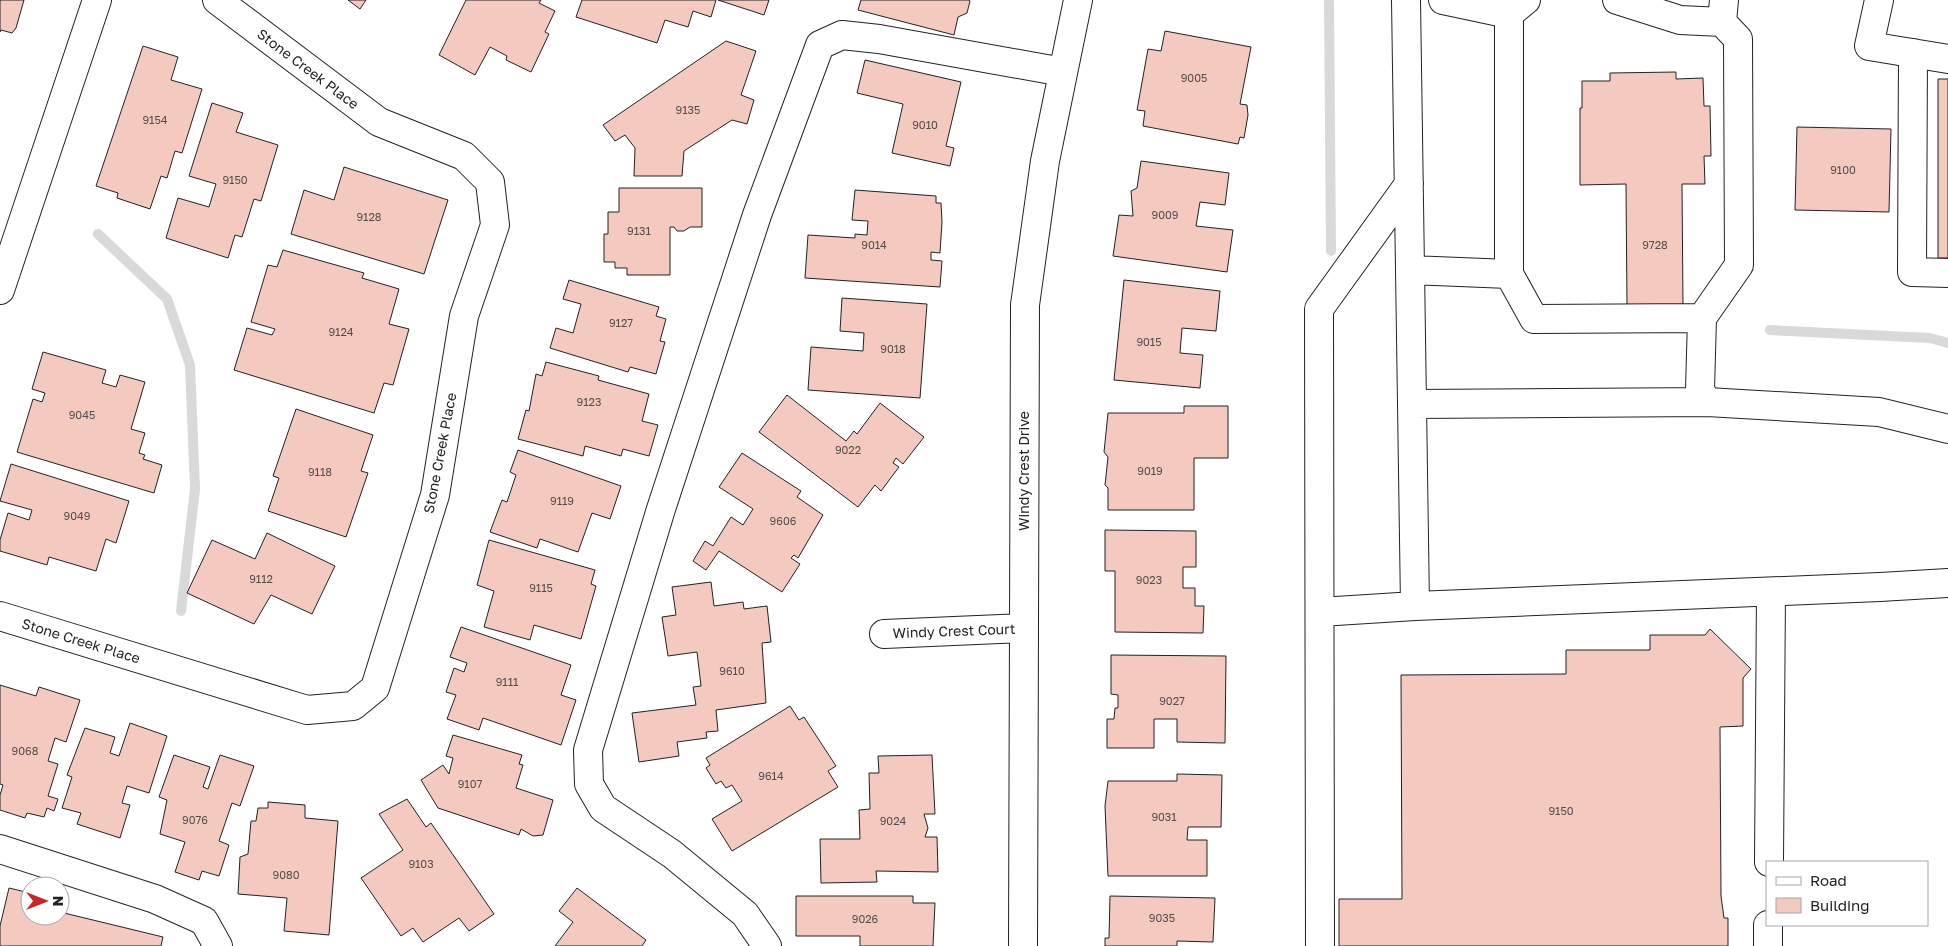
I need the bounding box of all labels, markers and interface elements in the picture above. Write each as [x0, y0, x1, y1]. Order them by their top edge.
street label: Stone Creek Place [254, 25, 362, 112]
house number: 9005 [1181, 71, 1207, 84]
house number: 9135 [676, 103, 700, 116]
house number: 9154 [142, 113, 168, 126]
house number: 9010 [912, 118, 938, 131]
house number: 9100 [1830, 163, 1856, 176]
house number: 9150 [222, 173, 248, 186]
house number: 9009 [1152, 208, 1178, 221]
house number: 9128 [356, 210, 382, 223]
house number: 9131 [627, 224, 651, 237]
house number: 9014 [861, 238, 887, 251]
house number: 9728 [1642, 238, 1668, 251]
house number: 9127 [609, 316, 633, 329]
house number: 9124 [328, 325, 354, 338]
house number: 9015 [1136, 335, 1162, 348]
house number: 9018 [880, 342, 906, 355]
street label: Stone Creek Place [419, 391, 460, 515]
house number: 9123 [577, 395, 601, 408]
house number: 9045 [69, 408, 95, 421]
street label: Windy Crest Drive [1015, 411, 1032, 531]
house number: 9022 [835, 443, 861, 456]
house number: 9019 [1137, 464, 1163, 477]
house number: 9118 [308, 465, 332, 478]
house number: 9119 [550, 494, 574, 507]
house number: 9049 [64, 509, 90, 522]
house number: 9606 [770, 514, 797, 527]
house number: 9112 [249, 572, 273, 585]
house number: 9023 [1136, 573, 1162, 586]
house number: 9115 [529, 581, 553, 594]
street label: Stone Creek Place [20, 614, 142, 667]
street label: Windy Crest Court [892, 620, 1016, 641]
house number: 9610 [719, 664, 745, 677]
house number: 9111 [496, 675, 518, 688]
house number: 9027 [1159, 694, 1185, 707]
house number: 9068 [12, 744, 39, 757]
house number: 9614 [758, 769, 784, 782]
house number: 9107 [458, 777, 482, 790]
house number: 9150 [1548, 804, 1574, 817]
house number: 9031 [1151, 810, 1177, 823]
house number: 9076 [182, 813, 208, 826]
house number: 9024 [880, 814, 907, 827]
house number: 9103 [408, 857, 434, 870]
legend [1766, 861, 1928, 926]
house number: 9080 [272, 868, 300, 881]
text: Road [1810, 871, 1847, 889]
north arrow [20, 876, 70, 926]
text: N [50, 896, 67, 906]
text: Building [1810, 896, 1870, 914]
house number: 9035 [1149, 911, 1175, 924]
house number: 9026 [852, 912, 879, 925]

